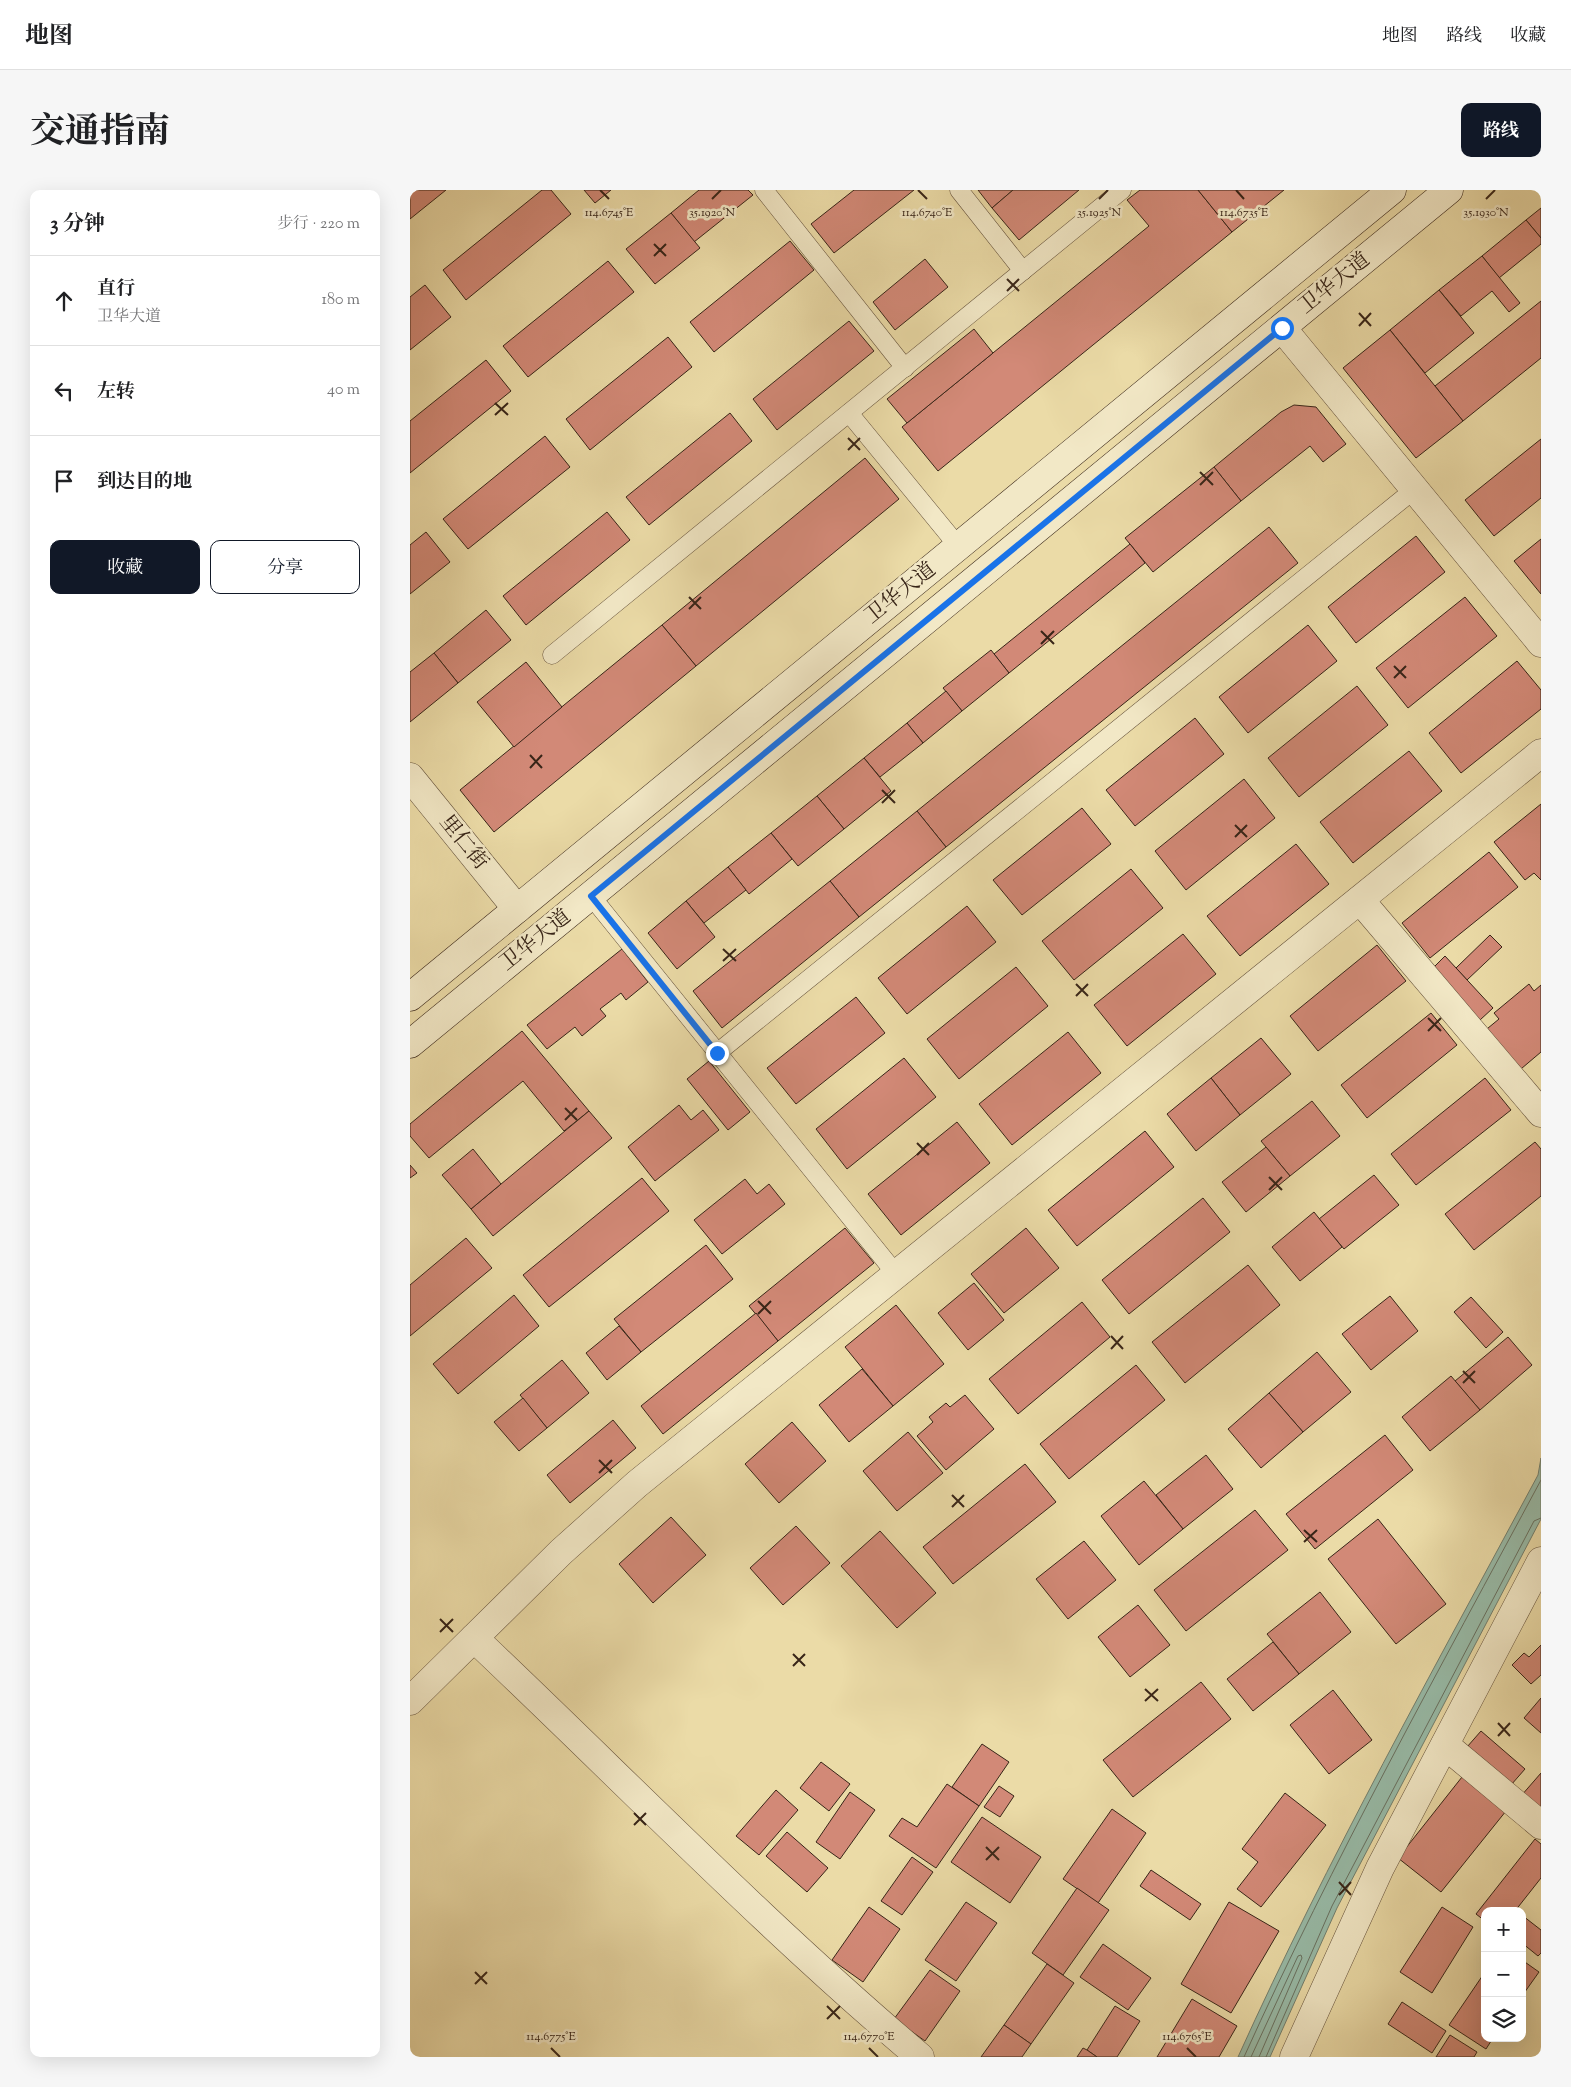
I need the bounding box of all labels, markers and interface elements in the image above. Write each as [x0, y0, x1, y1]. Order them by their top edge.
text: 地图 [25, 20, 73, 54]
text: 地图 [1382, 24, 1418, 50]
text: 路线 [1446, 24, 1482, 50]
text: 收藏 [1510, 24, 1546, 50]
button: 路线 [1461, 103, 1541, 157]
text: 交通指南 [30, 108, 170, 159]
text: 114.6745°E [585, 204, 634, 222]
text: 35.1920°N [689, 204, 736, 222]
text: 114.6740°E [902, 204, 953, 222]
text: 35.1925°N [1077, 204, 1122, 222]
text: 114.6735°E [1220, 204, 1269, 222]
text: 35.1930°N [1463, 204, 1509, 222]
text: 3 分钟 [50, 210, 105, 240]
text: 步行 · 220 m [277, 213, 360, 236]
street label: 卫华大道 [1293, 246, 1377, 322]
text: 直行 [97, 276, 135, 303]
icon: ahead [50, 287, 78, 315]
text: 180 m [321, 289, 360, 312]
text: 卫华大道 [97, 306, 161, 329]
route start [1271, 317, 1294, 340]
icon: left [50, 377, 78, 405]
text: 左转 [97, 379, 135, 406]
text: 40 m [327, 379, 360, 402]
icon: arrive [50, 467, 78, 495]
text: 到达目的地 [97, 469, 192, 496]
button: 收藏 [50, 540, 200, 594]
button: 分享 [210, 540, 360, 594]
street label: 卫华大道 [859, 556, 943, 632]
street label: 里仁街 [432, 809, 494, 877]
street label: 卫华大道 [494, 903, 578, 979]
route end [706, 1042, 729, 1065]
map controls [1481, 1907, 1526, 2042]
button: + [1481, 1907, 1526, 1952]
button: − [1481, 1952, 1526, 1997]
button: layers [1481, 1997, 1526, 2042]
text: 114.6775°E [526, 2028, 576, 2046]
text: 114.6770°E [843, 2028, 895, 2046]
text: 114.6765°E [1162, 2028, 1212, 2046]

